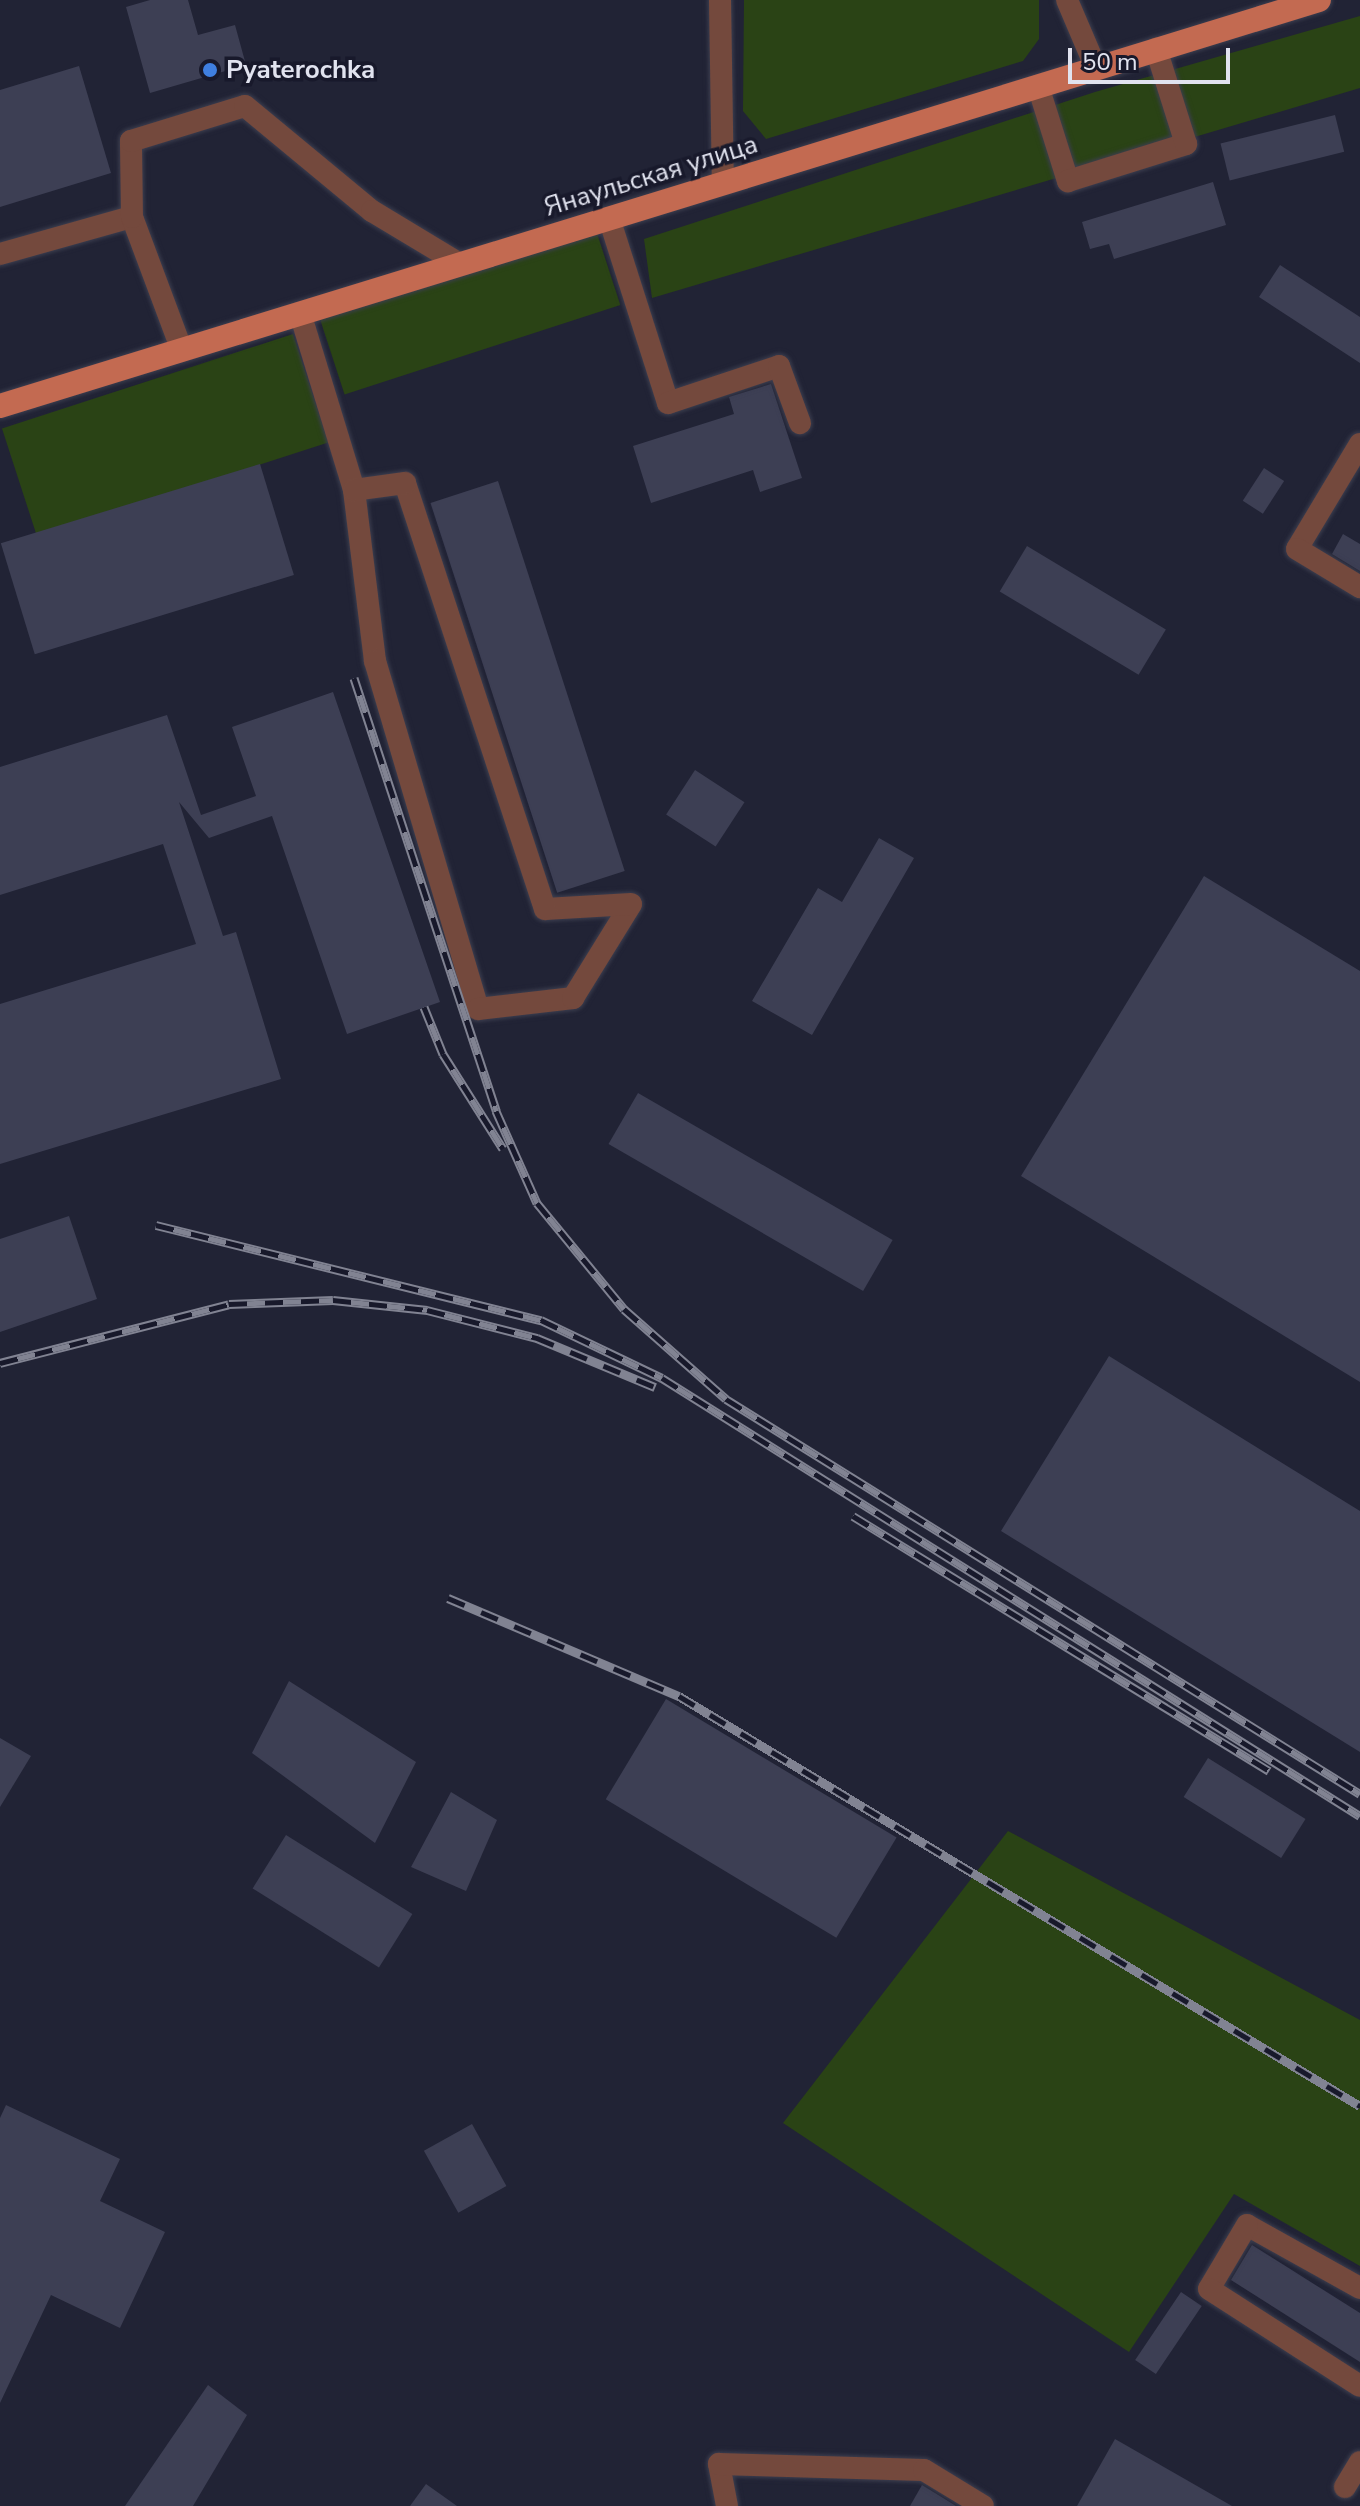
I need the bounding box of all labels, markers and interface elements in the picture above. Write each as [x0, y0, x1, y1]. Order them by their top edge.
scale bar [1072, 32, 1234, 82]
text: 50 m [1082, 46, 1138, 78]
place label: Pyaterochka [226, 54, 375, 86]
marker: Pyaterochka [201, 61, 219, 79]
street label: Янаульская улица [540, 129, 762, 223]

